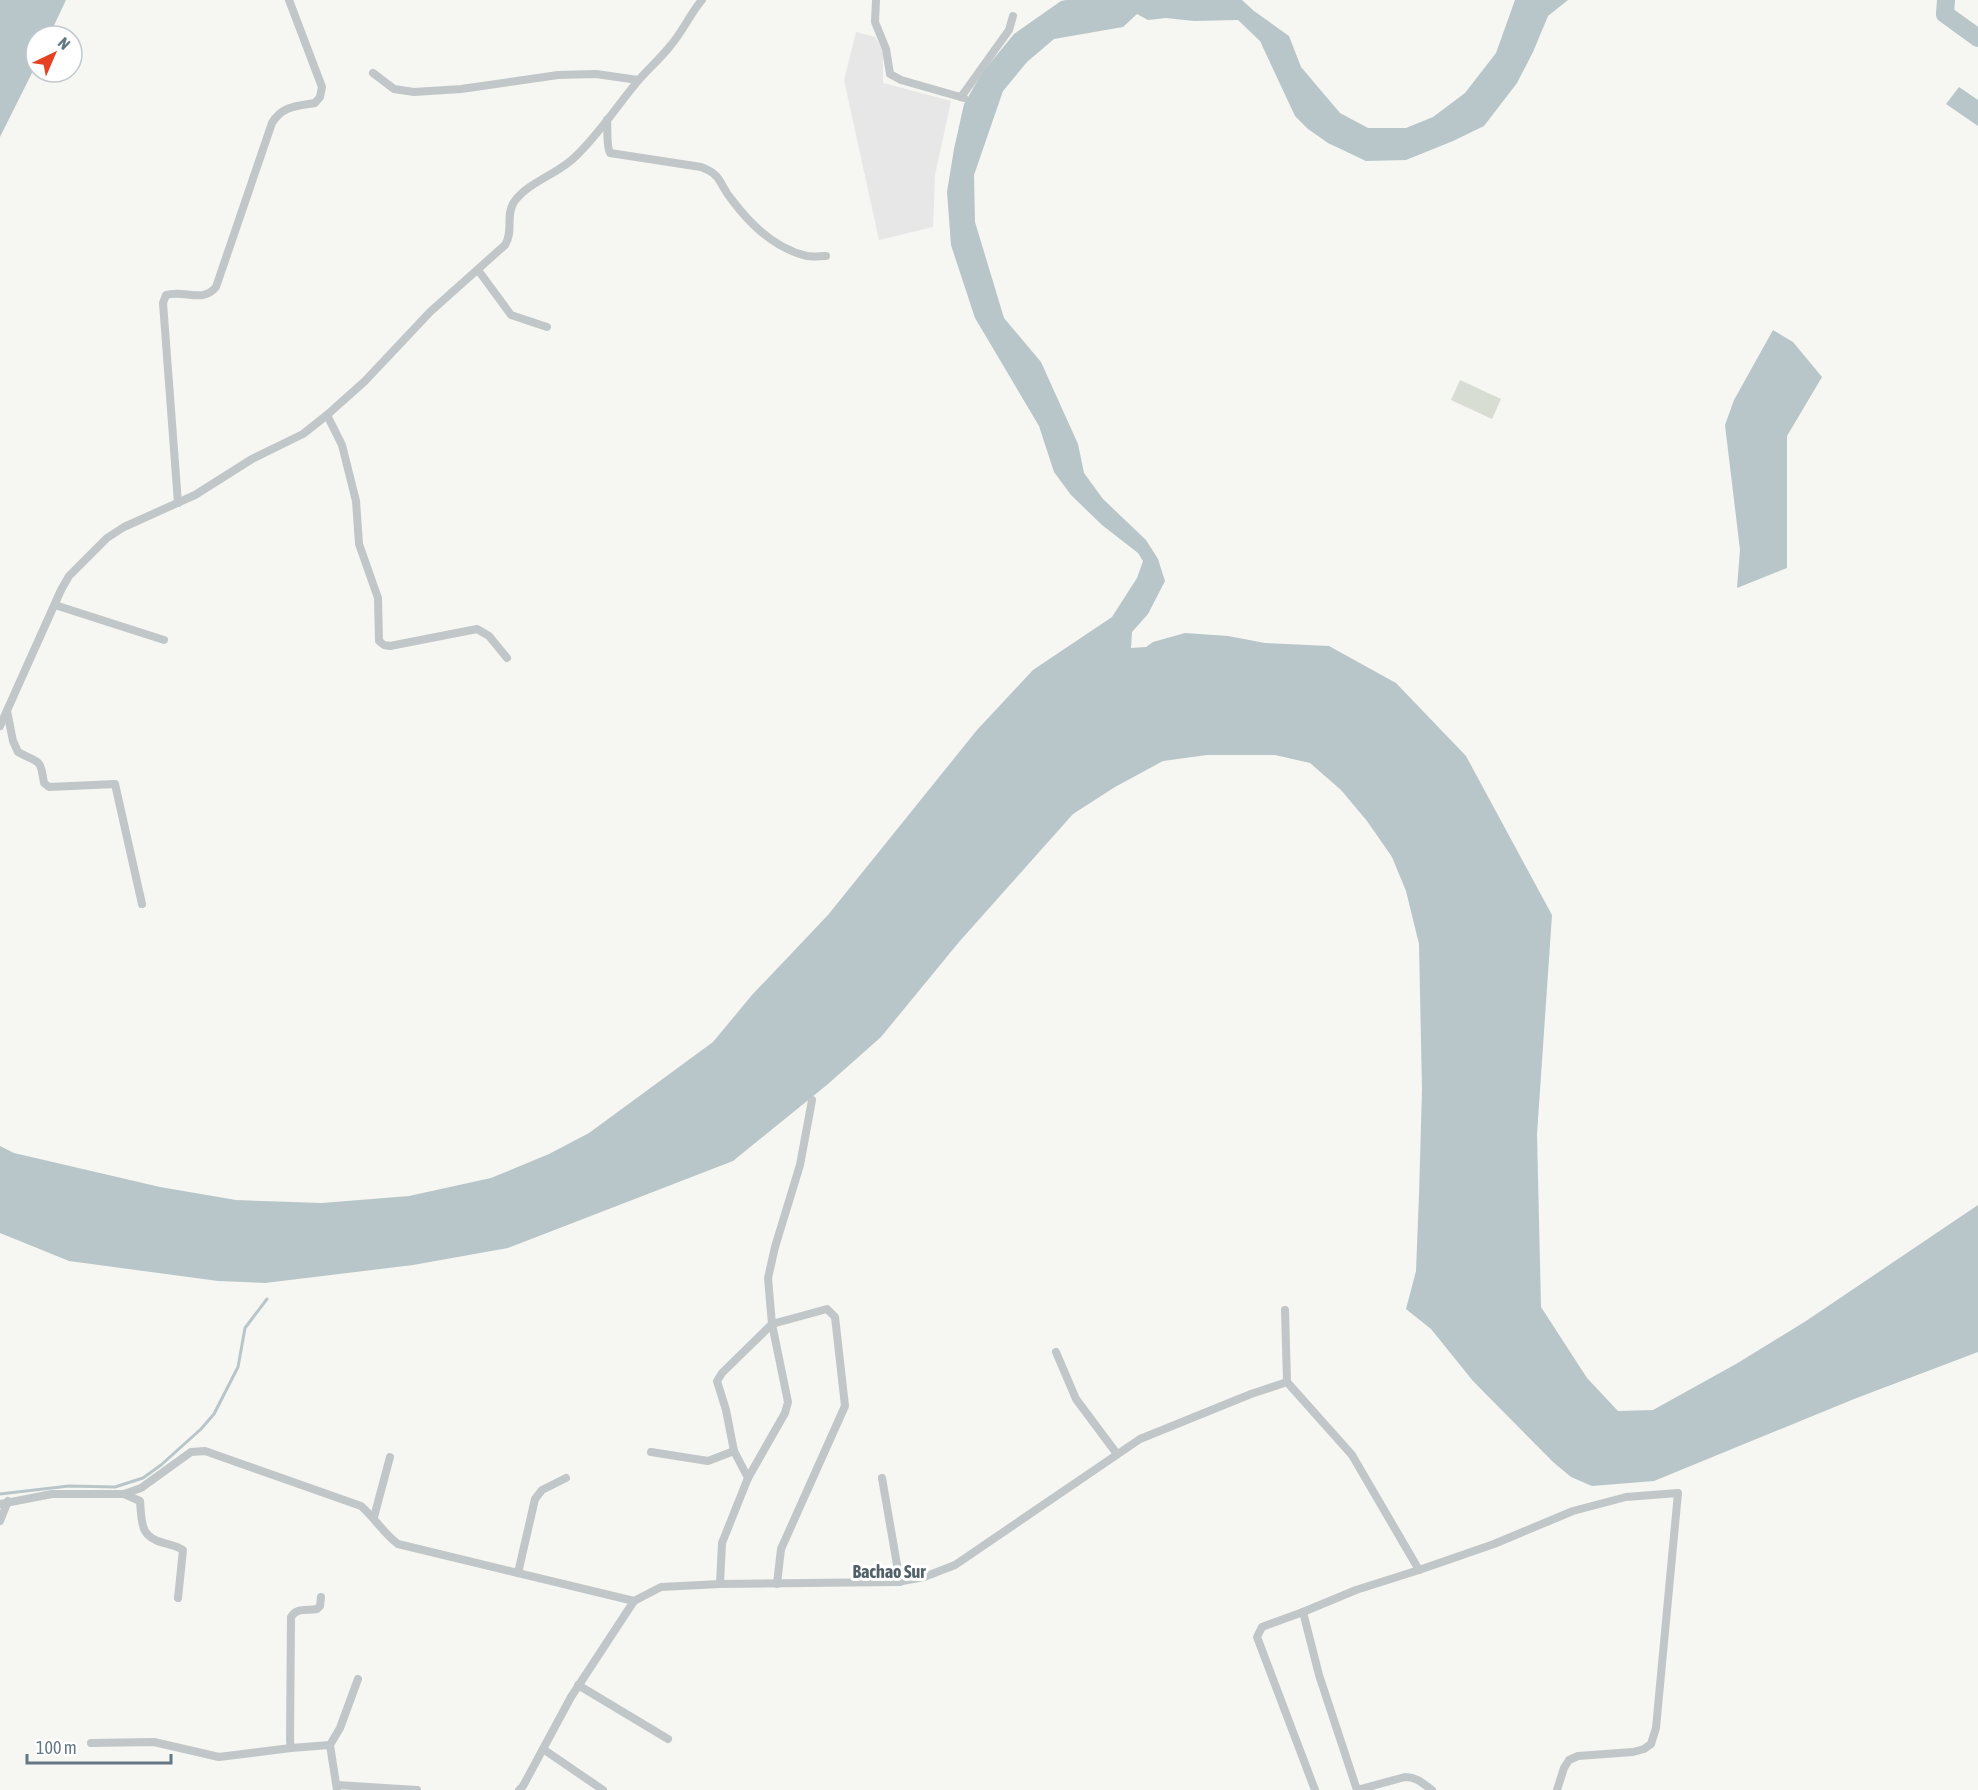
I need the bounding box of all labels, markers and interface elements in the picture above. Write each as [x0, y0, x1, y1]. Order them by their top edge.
north arrow [24, 24, 84, 84]
text: N [55, 33, 74, 53]
district label: Bachao Sur [852, 1561, 926, 1582]
scale bar [27, 1727, 171, 1765]
text: 100 m [36, 1737, 77, 1758]

